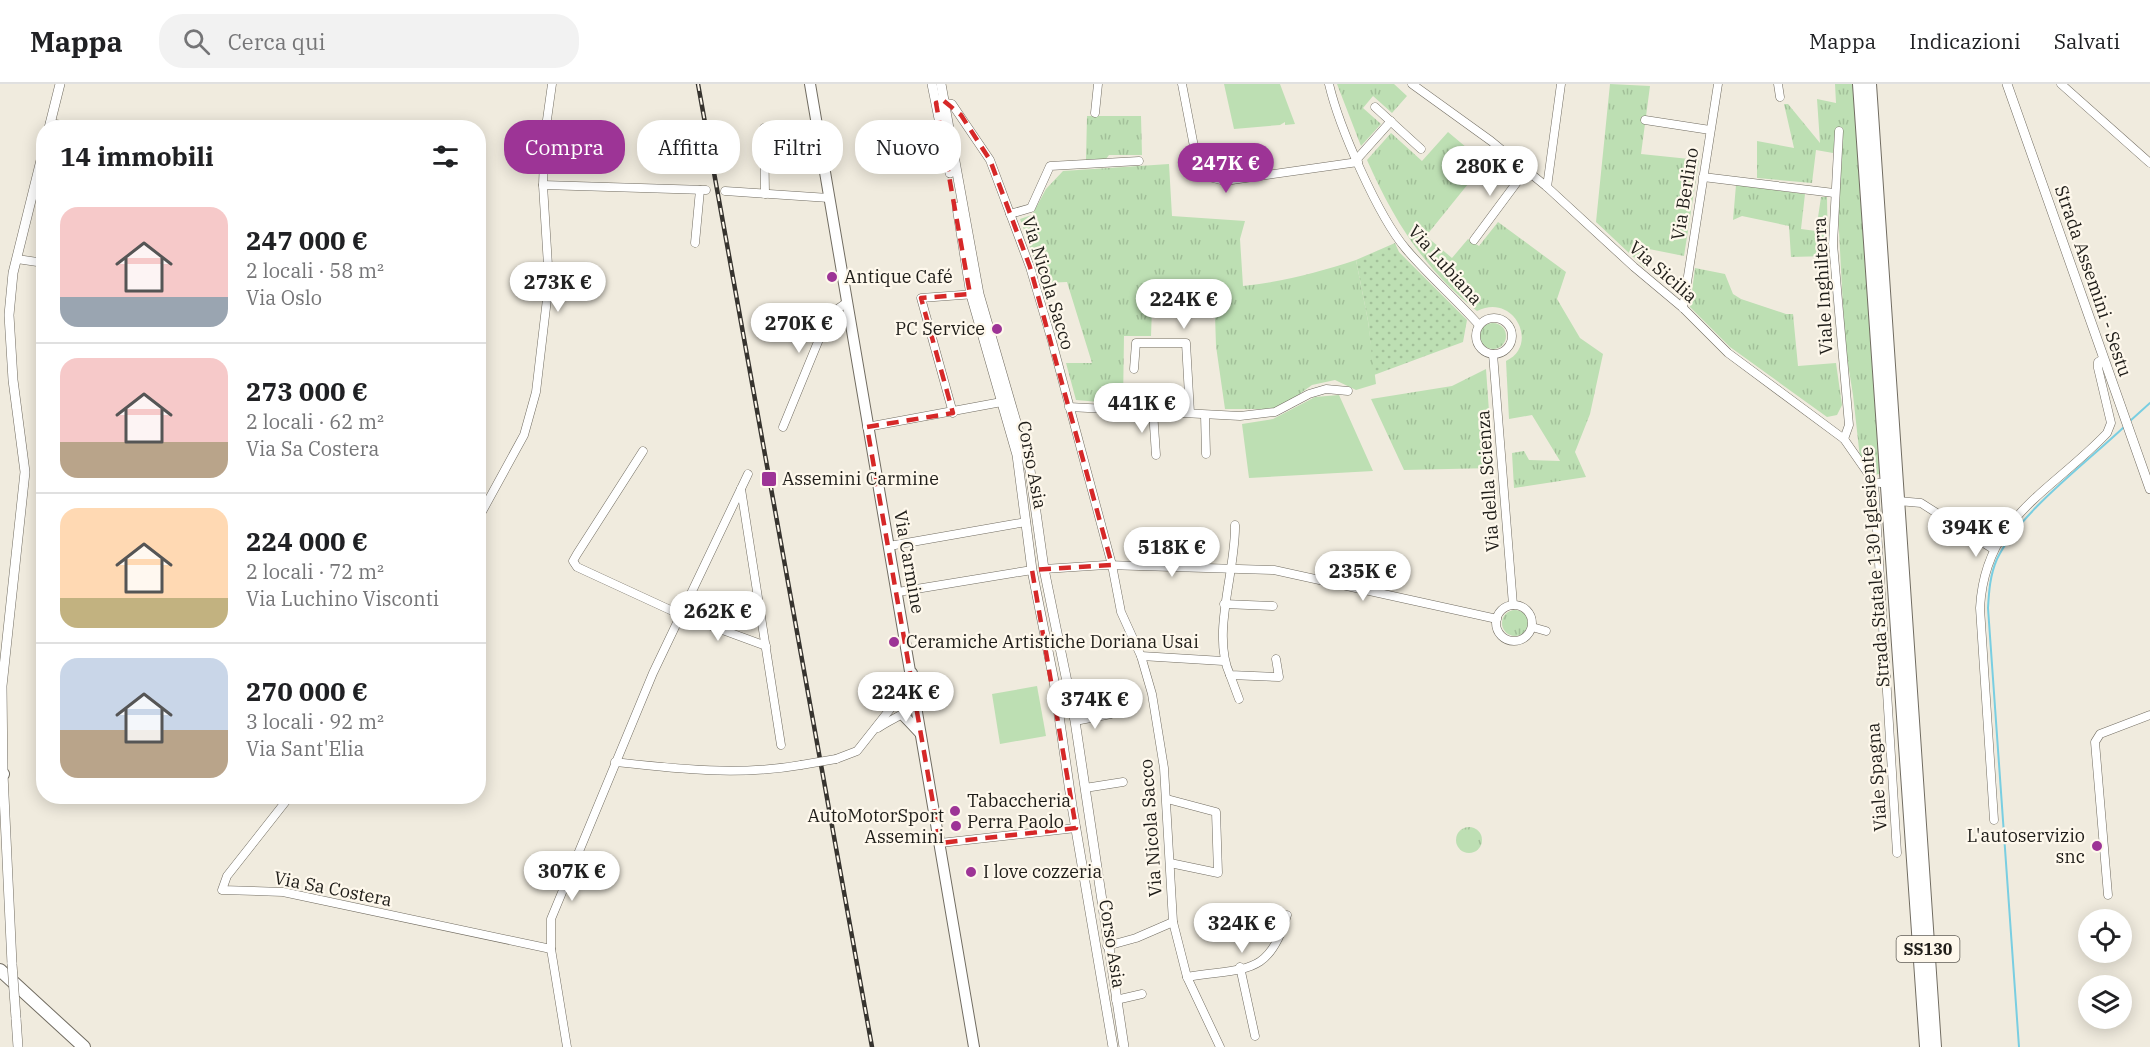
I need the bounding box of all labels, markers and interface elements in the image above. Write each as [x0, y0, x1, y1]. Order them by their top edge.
search box [159, 14, 579, 68]
text: Mappa [30, 23, 123, 60]
icon: search [180, 25, 213, 58]
text: Cerca qui [228, 27, 326, 56]
text: Mappa [1809, 27, 1876, 55]
text: Indicazioni [1909, 27, 2021, 55]
text: Salvati [2054, 27, 2120, 55]
chip: Compra [504, 120, 625, 174]
chip: Affitta [637, 120, 740, 174]
chip: Filtri [752, 120, 843, 174]
chip: Nuovo [855, 120, 961, 174]
text: 14 immobili [60, 139, 214, 173]
icon: filters [429, 140, 462, 173]
pin: 247K € [1177, 143, 1275, 194]
pin: 280K € [1441, 146, 1539, 197]
street label: Via Berlino [1666, 146, 1703, 242]
text: 247K € [1192, 149, 1260, 176]
text: 280K € [1456, 152, 1524, 179]
street label: Strada Assemini - Sestu [2050, 182, 2137, 380]
street label: Via Nicola Sacco [1017, 213, 1080, 352]
street label: Viale Inghilterra [1807, 216, 1838, 355]
street label: Via Lubiana [1403, 220, 1488, 310]
text: 247 000 € [246, 223, 368, 257]
icon: home [108, 231, 180, 303]
street label: Via Sicilia [1624, 236, 1702, 308]
text: 2 locali · 58 m² [246, 257, 384, 284]
pin: 273K € [509, 262, 607, 313]
place label: Antique Café [844, 265, 953, 288]
text: 273K € [524, 268, 592, 295]
marker: Antique Café [825, 270, 839, 284]
pin: 224K € [1135, 279, 1233, 330]
text: Via Oslo [246, 284, 322, 311]
text: 224K € [1150, 285, 1218, 312]
pin: 270K € [750, 303, 848, 354]
text: 270K € [765, 309, 833, 336]
place label: PC Service [895, 317, 985, 340]
marker: PC Service [990, 322, 1004, 336]
text: 273 000 € [246, 374, 368, 408]
icon: home [108, 382, 180, 454]
pin: 441K € [1093, 383, 1191, 434]
text: 441K € [1108, 389, 1176, 416]
text: 2 locali · 62 m² [246, 408, 384, 435]
street label: Via della Scienza [1471, 409, 1504, 553]
street label: Corso Asia [1013, 419, 1052, 511]
text: Via Sa Costera [246, 435, 379, 462]
street label: Strada Statale 130 Iglesiente [1855, 446, 1894, 688]
place label: Assemini Carmine [782, 467, 939, 490]
marker: Assemini Carmine [760, 470, 778, 488]
pin: 394K € [1927, 507, 2025, 558]
street label: Via Carmine [889, 508, 930, 615]
text: 394K € [1942, 513, 2010, 540]
text: 224 000 € [246, 524, 368, 558]
pin: 518K € [1123, 527, 1221, 578]
icon: home [108, 532, 180, 604]
text: 518K € [1138, 533, 1206, 560]
pin: 235K € [1314, 551, 1412, 602]
text: 235K € [1329, 557, 1397, 584]
text: 2 locali · 72 m² [246, 558, 384, 585]
text: Via Luchino Visconti [246, 585, 439, 612]
pin: 262K € [669, 591, 767, 642]
text: 262K € [684, 597, 752, 624]
place label: Ceramiche Artistiche Doriana Usai [906, 630, 1199, 653]
marker: Ceramiche Artistiche Doriana Usai [887, 635, 901, 649]
pin: 224K € [857, 672, 955, 723]
text: 270 000 € [246, 674, 368, 708]
text: 224K € [872, 678, 940, 705]
pin: 374K € [1046, 679, 1144, 730]
icon: home [108, 682, 180, 754]
text: 374K € [1061, 685, 1129, 712]
text: 3 locali · 92 m² [246, 708, 384, 735]
street label: Viale Spagna [1861, 722, 1892, 832]
text: Via Sant'Elia [246, 735, 365, 762]
street label: Via Nicola Sacco [1134, 758, 1167, 898]
place label: Tabaccheria Perra Paolo [967, 789, 1071, 833]
place label: AutoMotorSport Assemini [808, 804, 944, 848]
marker: Tabaccheria Perra Paolo [948, 804, 962, 818]
marker: AutoMotorSport Assemini [949, 819, 963, 833]
place label: L'autoservizio snc [1967, 824, 2085, 868]
marker: L'autoservizio snc [2090, 839, 2104, 853]
pin: 307K € [523, 851, 621, 902]
text: 307K € [538, 857, 606, 884]
place label: I love cozzeria [983, 860, 1103, 883]
marker: I love cozzeria [964, 865, 978, 879]
street label: Via Sa Costera [272, 866, 394, 911]
street label: Corso Asia [1094, 898, 1131, 990]
pin: 324K € [1193, 903, 1291, 954]
text: 324K € [1208, 909, 1276, 936]
map controls [2078, 909, 2132, 1029]
button: locate [2078, 909, 2132, 963]
road number: SS130 [1896, 936, 1960, 962]
button: layers [2078, 975, 2132, 1029]

